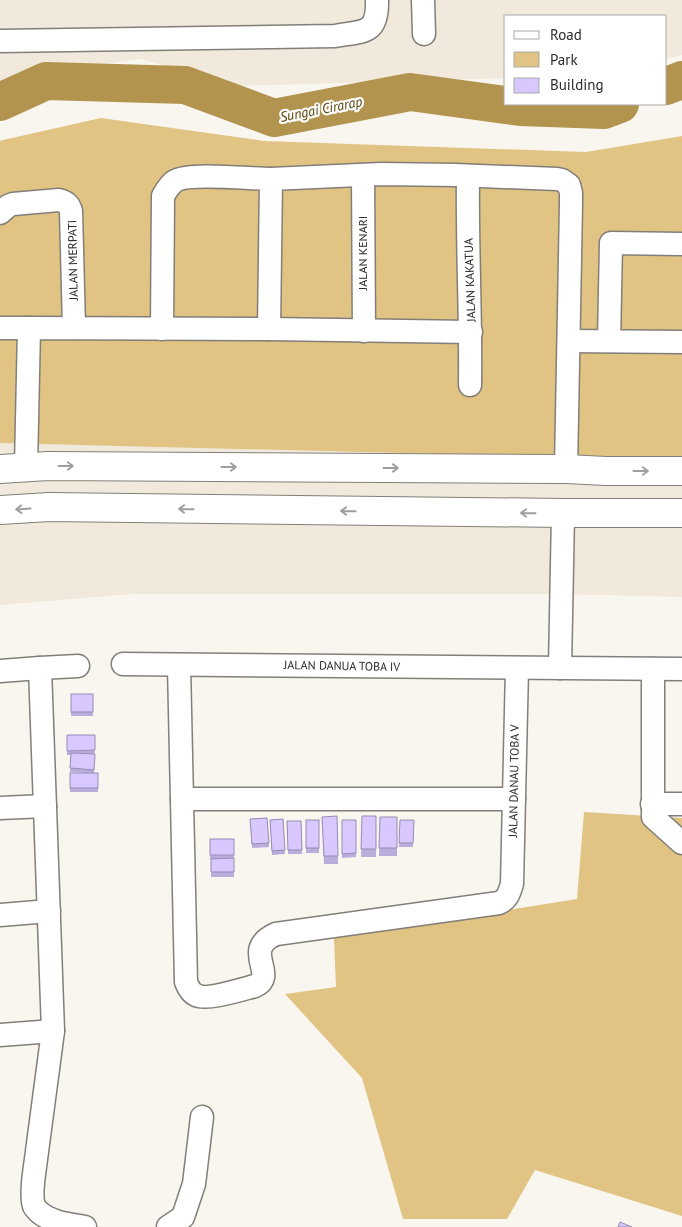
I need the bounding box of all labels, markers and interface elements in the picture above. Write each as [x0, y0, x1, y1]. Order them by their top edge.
legend [504, 15, 667, 105]
text: Road [550, 25, 582, 44]
text: Park [550, 50, 578, 69]
text: Building [550, 75, 604, 94]
water label: Sungai Cirarap [278, 92, 364, 126]
street label: JALAN KENARI [355, 216, 370, 291]
street label: JALAN MERPATI [64, 220, 81, 301]
street label: JALAN KAKATUA [461, 238, 478, 323]
one-way arrow [58, 461, 74, 471]
one-way arrow [220, 462, 236, 472]
one-way arrow [382, 463, 399, 473]
one-way arrow [632, 466, 649, 476]
one-way arrow [16, 504, 32, 513]
one-way arrow [178, 504, 194, 514]
one-way arrow [341, 506, 357, 515]
one-way arrow [521, 508, 537, 518]
street label: JALAN DANUA TOBA IV [283, 657, 400, 674]
street label: JALAN DANAU TOBA V [505, 724, 522, 839]

